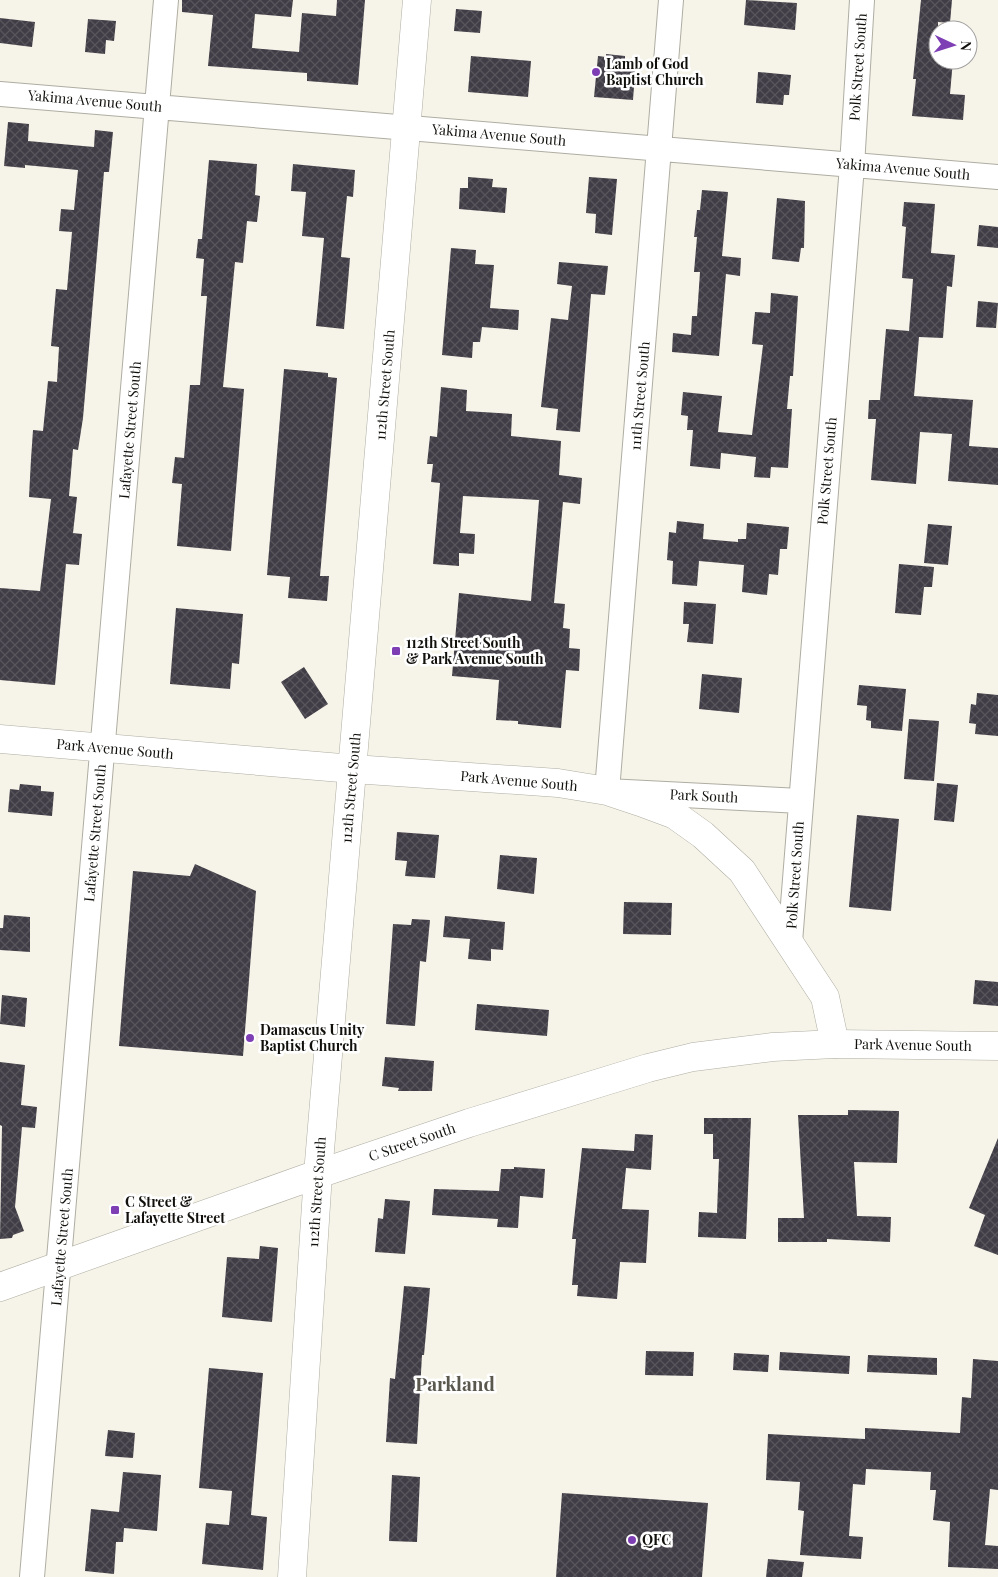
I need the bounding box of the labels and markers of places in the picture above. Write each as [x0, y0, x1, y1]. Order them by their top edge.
place label: Lamb of God Baptist Church [606, 54, 704, 89]
marker: Lamb of God Baptist Church [590, 66, 602, 78]
place label: 112th Street South & Park Avenue South [406, 633, 544, 668]
marker: 112th Street South & Park Avenue South [390, 645, 402, 657]
place label: Damascus Unity Baptist Church [260, 1020, 365, 1055]
marker: Damascus Unity Baptist Church [244, 1032, 256, 1044]
place label: C Street & Lafayette Street [125, 1192, 225, 1227]
marker: C Street & Lafayette Street [109, 1204, 121, 1216]
place label: QFC [642, 1530, 671, 1549]
marker: QFC [626, 1534, 638, 1546]

